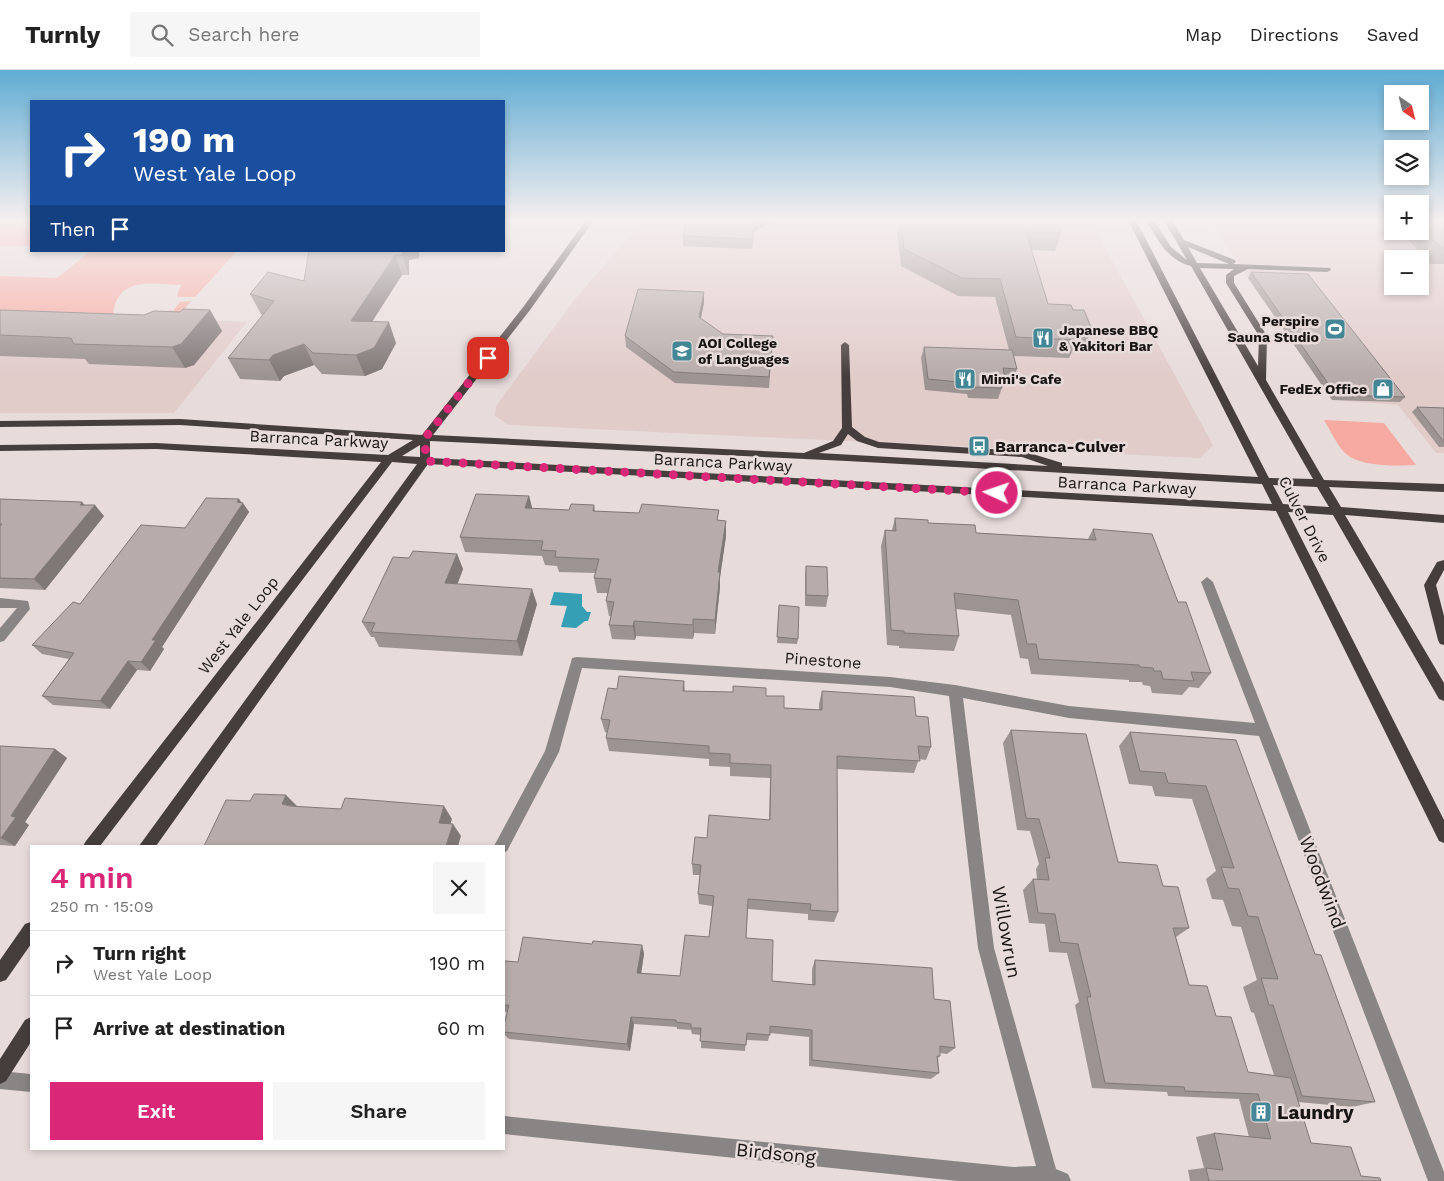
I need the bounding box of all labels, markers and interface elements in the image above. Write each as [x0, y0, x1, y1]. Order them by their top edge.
search box [130, 12, 480, 57]
text: Turnly [25, 21, 100, 49]
icon: search [148, 21, 176, 49]
text: Search here [188, 23, 300, 46]
text: Map [1185, 24, 1222, 45]
text: Directions [1250, 24, 1339, 45]
text: Saved [1367, 24, 1419, 45]
north arrow [1384, 85, 1429, 130]
map controls [1384, 85, 1429, 295]
text: 190 m [133, 119, 235, 161]
icon: right [50, 120, 115, 185]
button: layers [1384, 140, 1429, 185]
text: West Yale Loop [133, 161, 297, 186]
button: + [1384, 195, 1429, 240]
icon: arrive [106, 215, 134, 243]
text: Then [50, 218, 96, 241]
button: − [1384, 250, 1429, 295]
place label: Perspire Sauna Studio [1228, 313, 1319, 345]
sports icon: Perspire Sauna Studio [1323, 317, 1347, 341]
place label: Japanese BBQ & Yakitori Bar [1059, 322, 1158, 354]
restaurant icon: Japanese BBQ & Yakitori Bar [1031, 326, 1055, 350]
place label: AOI College of Languages [698, 335, 790, 367]
pin [467, 337, 509, 379]
school or university icon: AOI College of Languages [670, 339, 694, 363]
icon: arrive [474, 344, 502, 372]
restaurant icon: Mimi's Cafe [953, 367, 977, 391]
place label: Mimi's Cafe [981, 371, 1062, 387]
shop icon: FedEx Office [1371, 377, 1395, 401]
place label: FedEx Office [1280, 381, 1367, 397]
street label: Barranca Parkway [249, 426, 390, 453]
bus stop icon: Barranca-Culver [967, 434, 991, 458]
place label: Barranca-Culver [995, 437, 1125, 456]
street label: Barranca Parkway [653, 449, 794, 476]
position arrow [970, 466, 1022, 518]
street label: Barranca Parkway [1057, 472, 1198, 499]
street label: Culver Drive [1275, 473, 1334, 566]
street label: West Yale Loop [194, 573, 282, 678]
street label: Pinestone [784, 648, 862, 673]
street label: Woodwind [1294, 833, 1351, 932]
text: 4 min [50, 860, 134, 895]
button: close [433, 862, 485, 914]
street label: Willowrun [987, 884, 1026, 980]
text: 250 m · 15:09 [50, 897, 154, 916]
text: Turn right [93, 942, 186, 965]
icon: right [50, 949, 78, 977]
text: 190 m [429, 952, 485, 975]
text: West Yale Loop [93, 965, 212, 984]
icon: arrive [50, 1014, 78, 1042]
text: Arrive at destination [93, 1017, 285, 1040]
text: 60 m [437, 1017, 485, 1040]
button: Exit [50, 1082, 263, 1140]
button: Share [273, 1082, 485, 1140]
building icon: Laundry [1249, 1100, 1273, 1124]
place label: Laundry [1277, 1101, 1354, 1124]
street label: Birdsong [735, 1138, 818, 1169]

